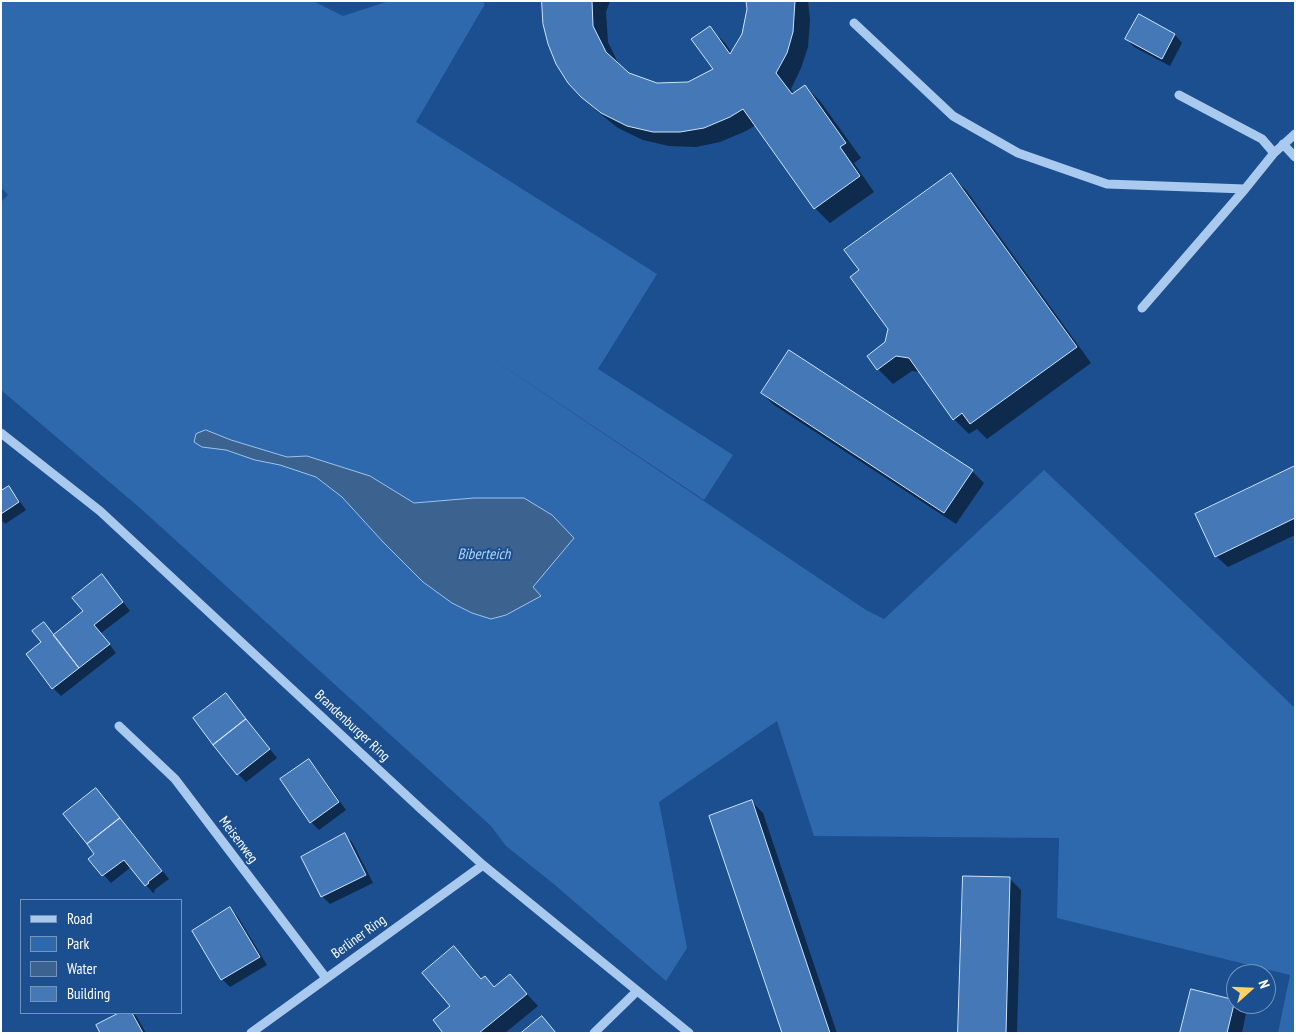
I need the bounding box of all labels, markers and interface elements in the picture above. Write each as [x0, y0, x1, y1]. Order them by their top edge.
water label: Biberteich [458, 546, 510, 564]
street label: Brandenburger Ring [311, 687, 393, 765]
street label: Meisenweg [215, 813, 261, 867]
legend [20, 899, 182, 1014]
text: Road [67, 909, 93, 928]
street label: Berliner Ring [328, 912, 390, 962]
text: Park [67, 934, 89, 953]
text: Water [67, 959, 97, 978]
north arrow [1226, 964, 1276, 1014]
text: N [1254, 978, 1274, 991]
text: Building [67, 984, 110, 1003]

